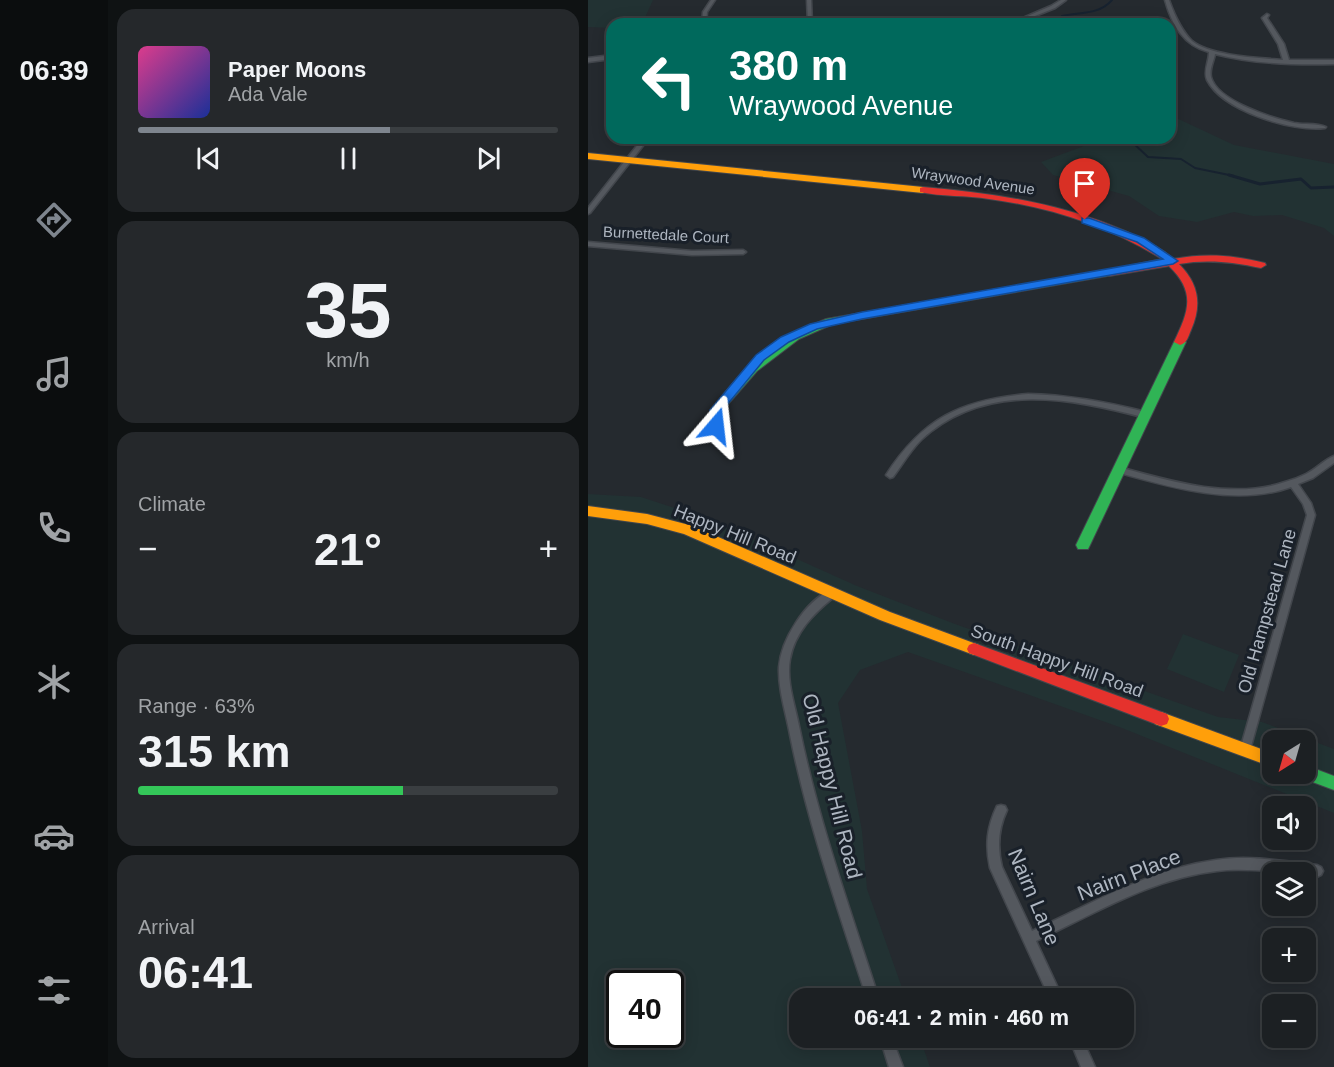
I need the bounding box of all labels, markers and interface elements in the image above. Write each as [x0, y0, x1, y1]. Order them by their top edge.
icon: left [630, 42, 708, 120]
text: 380 m [729, 42, 848, 89]
text: 06:39 [19, 56, 89, 86]
text: Paper Moons [228, 57, 366, 82]
text: Ada Vale [228, 83, 308, 105]
text: Wraywood Avenue [729, 91, 953, 121]
icon: previous [192, 142, 225, 175]
icon: pause [332, 142, 365, 175]
icon: next [472, 142, 505, 175]
pin [1059, 158, 1110, 220]
street label: Wraywood Avenue [910, 163, 1036, 198]
icon: arrive [1068, 167, 1101, 200]
icon: directions [33, 199, 75, 241]
street label: Burnettedale Court [603, 223, 730, 246]
text: 35 [305, 266, 391, 354]
text: km/h [326, 349, 370, 371]
icon: music [33, 353, 75, 395]
position arrow [684, 394, 748, 458]
text: Climate [138, 493, 206, 515]
street label: Happy Hill Road [671, 500, 799, 568]
icon: phone [33, 507, 75, 549]
text: 21° [314, 524, 382, 575]
street label: Old Hampstead Lane [1234, 526, 1300, 696]
text: − [138, 530, 157, 567]
text: + [539, 530, 558, 567]
street label: South Happy Hill Road [968, 620, 1146, 702]
icon: climate [33, 661, 75, 703]
street label: Old Happy Hill Road [798, 691, 867, 881]
text: Range · 63% [138, 695, 255, 717]
text: 315 km [138, 726, 291, 777]
north arrow [1262, 730, 1316, 784]
map controls [1262, 730, 1316, 1048]
button: sound [1262, 796, 1316, 850]
icon: car [33, 815, 75, 857]
street label: Nairn Place [1074, 844, 1184, 905]
street label: Nairn Lane [1004, 845, 1065, 949]
button: layers [1262, 862, 1316, 916]
text: Arrival [138, 916, 195, 938]
button: + [1262, 928, 1316, 982]
text: 06:41 [138, 947, 253, 998]
icon: filters [33, 969, 75, 1011]
speed limit sign: 40 [606, 970, 684, 1048]
button: − [1262, 994, 1316, 1048]
text: 06:41 · 2 min · 460 m [854, 1005, 1069, 1030]

